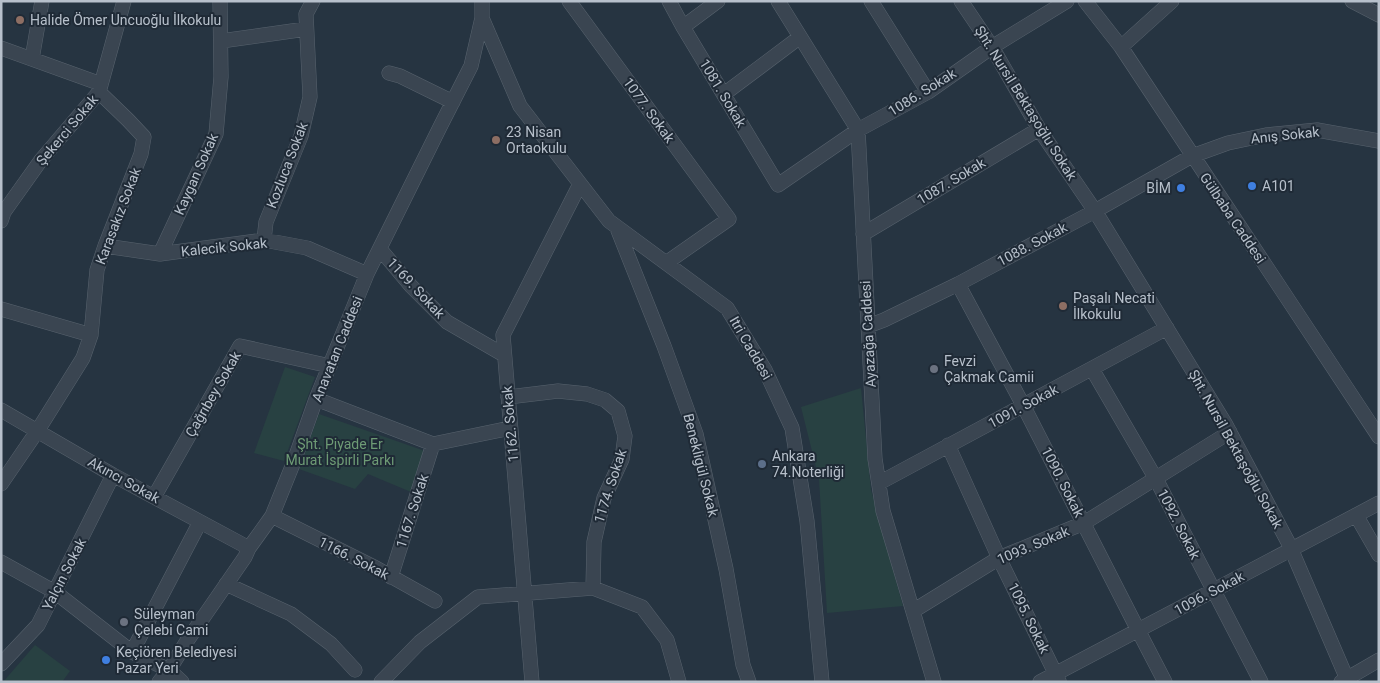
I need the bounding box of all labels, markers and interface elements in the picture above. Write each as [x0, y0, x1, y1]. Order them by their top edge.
place label: Halide Ömer Uncuoğlu İlkokulu [30, 12, 221, 28]
marker: Halide Ömer Uncuoğlu İlkokulu [14, 14, 26, 26]
street label: Şht. Nursil Bektaşoğlu Sokak [972, 23, 1081, 184]
street label: 1081. Sokak [696, 56, 750, 131]
street label: 1086. Sokak [885, 64, 960, 119]
street label: 1077. Sokak [620, 74, 679, 146]
street label: Şekerci Sokak [33, 91, 102, 168]
street label: Kozluca Sokak [263, 119, 311, 210]
street label: Anış Sokak [1250, 123, 1321, 147]
place label: 23 Nisan Ortaokulu [506, 124, 567, 156]
street label: Kaygan Sokak [171, 130, 221, 217]
marker: 23 Nisan Ortaokulu [490, 134, 502, 146]
street label: 1087. Sokak [914, 154, 989, 208]
street label: Karasakız Sokak [92, 164, 144, 267]
street label: Gülbaba Caddesi [1197, 170, 1269, 266]
place label: A101 [1262, 178, 1295, 194]
place label: BİM [1146, 180, 1171, 196]
marker: A101 [1246, 180, 1258, 192]
marker: BİM [1175, 182, 1187, 194]
street label: 1088. Sokak [994, 219, 1070, 269]
street label: Kalecik Sokak [180, 234, 269, 259]
street label: 1169. Sokak [384, 254, 449, 322]
street label: Ayazağa Caddesi [857, 280, 879, 388]
place label: Paşalı Necati İlkokulu [1073, 290, 1155, 322]
street label: Anavatan Caddesi [308, 294, 366, 404]
marker: Paşalı Necati İlkokulu [1057, 300, 1069, 312]
street label: Itri Caddesi [726, 313, 776, 383]
street label: Çağrıbey Sokak [182, 348, 244, 440]
place label: Fevzi Çakmak Camii [944, 353, 1034, 385]
marker: Fevzi Çakmak Camii [928, 363, 940, 375]
street label: Şht. Nursil Bektaşoğlu Sokak [1186, 367, 1287, 532]
street label: 1091. Sokak [985, 381, 1061, 431]
street label: 1162. Sokak [499, 384, 521, 463]
street label: Benekligül Sokak [680, 412, 722, 519]
park label: Şht. Piyade Er Murat İspirli Parkı [285, 436, 395, 468]
street label: 1090. Sokak [1038, 444, 1088, 521]
street label: 1174. Sokak [591, 446, 630, 525]
place label: Ankara 74.Noterliği [772, 448, 844, 480]
street label: Akıncı Sokak [85, 454, 164, 507]
marker: Ankara 74.Noterliği [756, 458, 768, 470]
street label: 1167. Sokak [393, 471, 432, 550]
street label: 1092. Sokak [1154, 486, 1204, 563]
street label: 1093. Sokak [995, 522, 1072, 567]
street label: 1166. Sokak [316, 533, 393, 583]
street label: Yalçın Sokak [39, 534, 89, 613]
street label: 1096. Sokak [1171, 568, 1247, 618]
street label: 1095. Sokak [1005, 580, 1053, 657]
place label: Süleyman Çelebi Cami [134, 606, 209, 638]
marker: Süleyman Çelebi Cami [118, 616, 130, 628]
place label: Keçiören Belediyesi Pazar Yeri [116, 644, 237, 676]
marker: Keçiören Belediyesi Pazar Yeri [100, 654, 112, 666]

